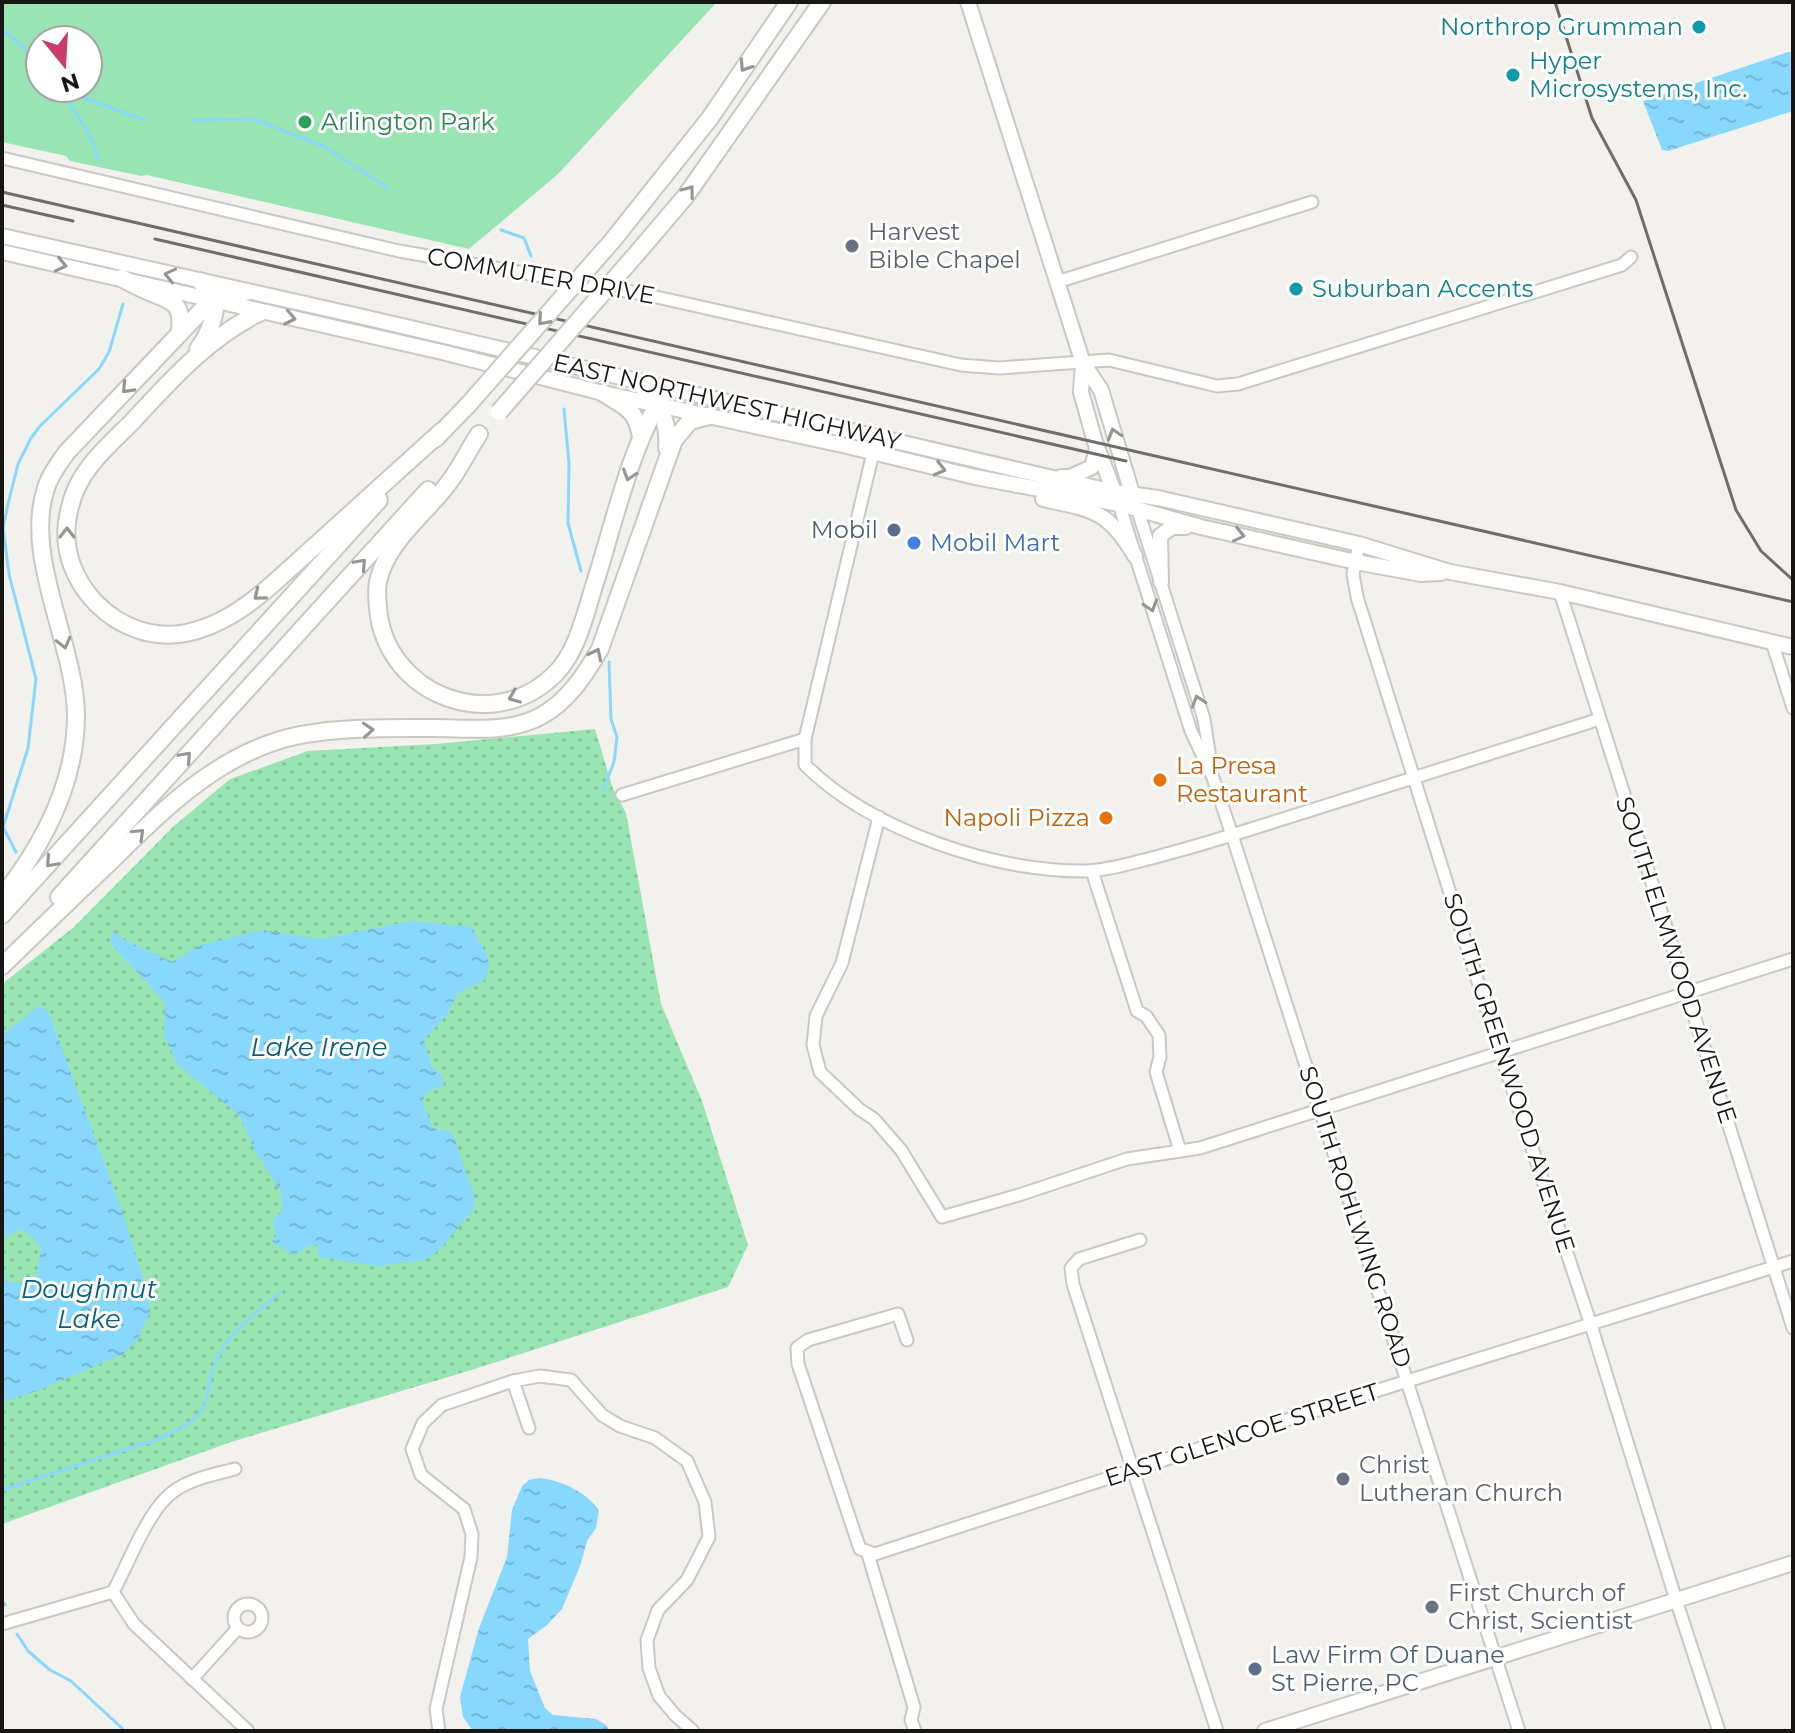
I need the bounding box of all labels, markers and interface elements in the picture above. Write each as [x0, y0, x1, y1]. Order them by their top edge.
place label: Northrop Grumman [1440, 12, 1683, 41]
marker: Northrop Grumman [1690, 18, 1708, 36]
north arrow [24, 24, 104, 104]
place label: Hyper Microsystems, Inc. [1529, 46, 1747, 103]
one-way arrow [740, 58, 755, 72]
marker: Hyper Microsystems, Inc. [1504, 66, 1522, 84]
text: N [57, 67, 83, 98]
place label: Arlington Park [321, 107, 496, 136]
marker: Arlington Park [296, 113, 314, 131]
one-way arrow [680, 185, 694, 200]
place label: Harvest Bible Chapel [868, 217, 1021, 274]
marker: Harvest Bible Chapel [843, 237, 861, 255]
street label: COMMUTER DRIVE [425, 241, 657, 310]
one-way arrow [54, 256, 68, 273]
one-way arrow [164, 267, 178, 284]
place label: Suburban Accents [1312, 274, 1533, 303]
marker: Suburban Accents [1287, 280, 1305, 298]
one-way arrow [283, 309, 296, 326]
one-way arrow [538, 310, 553, 325]
street label: EAST NORTHWEST HIGHWAY [550, 347, 905, 456]
one-way arrow [122, 378, 136, 393]
one-way arrow [1108, 427, 1124, 441]
one-way arrow [933, 460, 947, 477]
one-way arrow [622, 468, 638, 482]
place label: Mobil [811, 515, 878, 544]
marker: Mobil [885, 521, 903, 539]
one-way arrow [1232, 526, 1246, 543]
one-way arrow [58, 527, 76, 539]
place label: Mobil Mart [930, 528, 1061, 557]
marker: Mobil Mart [905, 534, 923, 552]
one-way arrow [351, 559, 365, 574]
one-way arrow [253, 586, 268, 600]
one-way arrow [1142, 598, 1158, 612]
one-way arrow [55, 635, 72, 649]
one-way arrow [586, 647, 602, 662]
one-way arrow [508, 687, 522, 704]
one-way arrow [1192, 695, 1208, 709]
one-way arrow [362, 722, 375, 739]
place label: La Presa Restaurant [1176, 751, 1308, 808]
one-way arrow [177, 752, 191, 766]
marker: La Presa Restaurant [1151, 771, 1169, 789]
street label: SOUTH ELMWOOD AVENUE [1610, 793, 1743, 1127]
place label: Napoli Pizza [943, 803, 1090, 832]
marker: Napoli Pizza [1097, 809, 1115, 827]
one-way arrow [130, 829, 144, 843]
one-way arrow [46, 852, 60, 867]
street label: SOUTH GREENWOOD AVENUE [1438, 889, 1581, 1256]
water label: Lake Irene [250, 1031, 388, 1063]
street label: SOUTH ROHLWING ROAD [1293, 1062, 1418, 1371]
water label: Doughnut Lake [21, 1273, 158, 1335]
street label: EAST GLENCOE STREET [1101, 1376, 1383, 1493]
place label: Christ Lutheran Church [1359, 1450, 1563, 1507]
marker: Christ Lutheran Church [1334, 1470, 1352, 1488]
place label: First Church of Christ, Scientist [1448, 1578, 1633, 1635]
marker: First Church of Christ, Scientist [1423, 1598, 1441, 1616]
place label: Law Firm Of Duane St Pierre, PC [1271, 1640, 1505, 1697]
marker: Law Firm Of Duane St Pierre, PC [1246, 1660, 1264, 1678]

